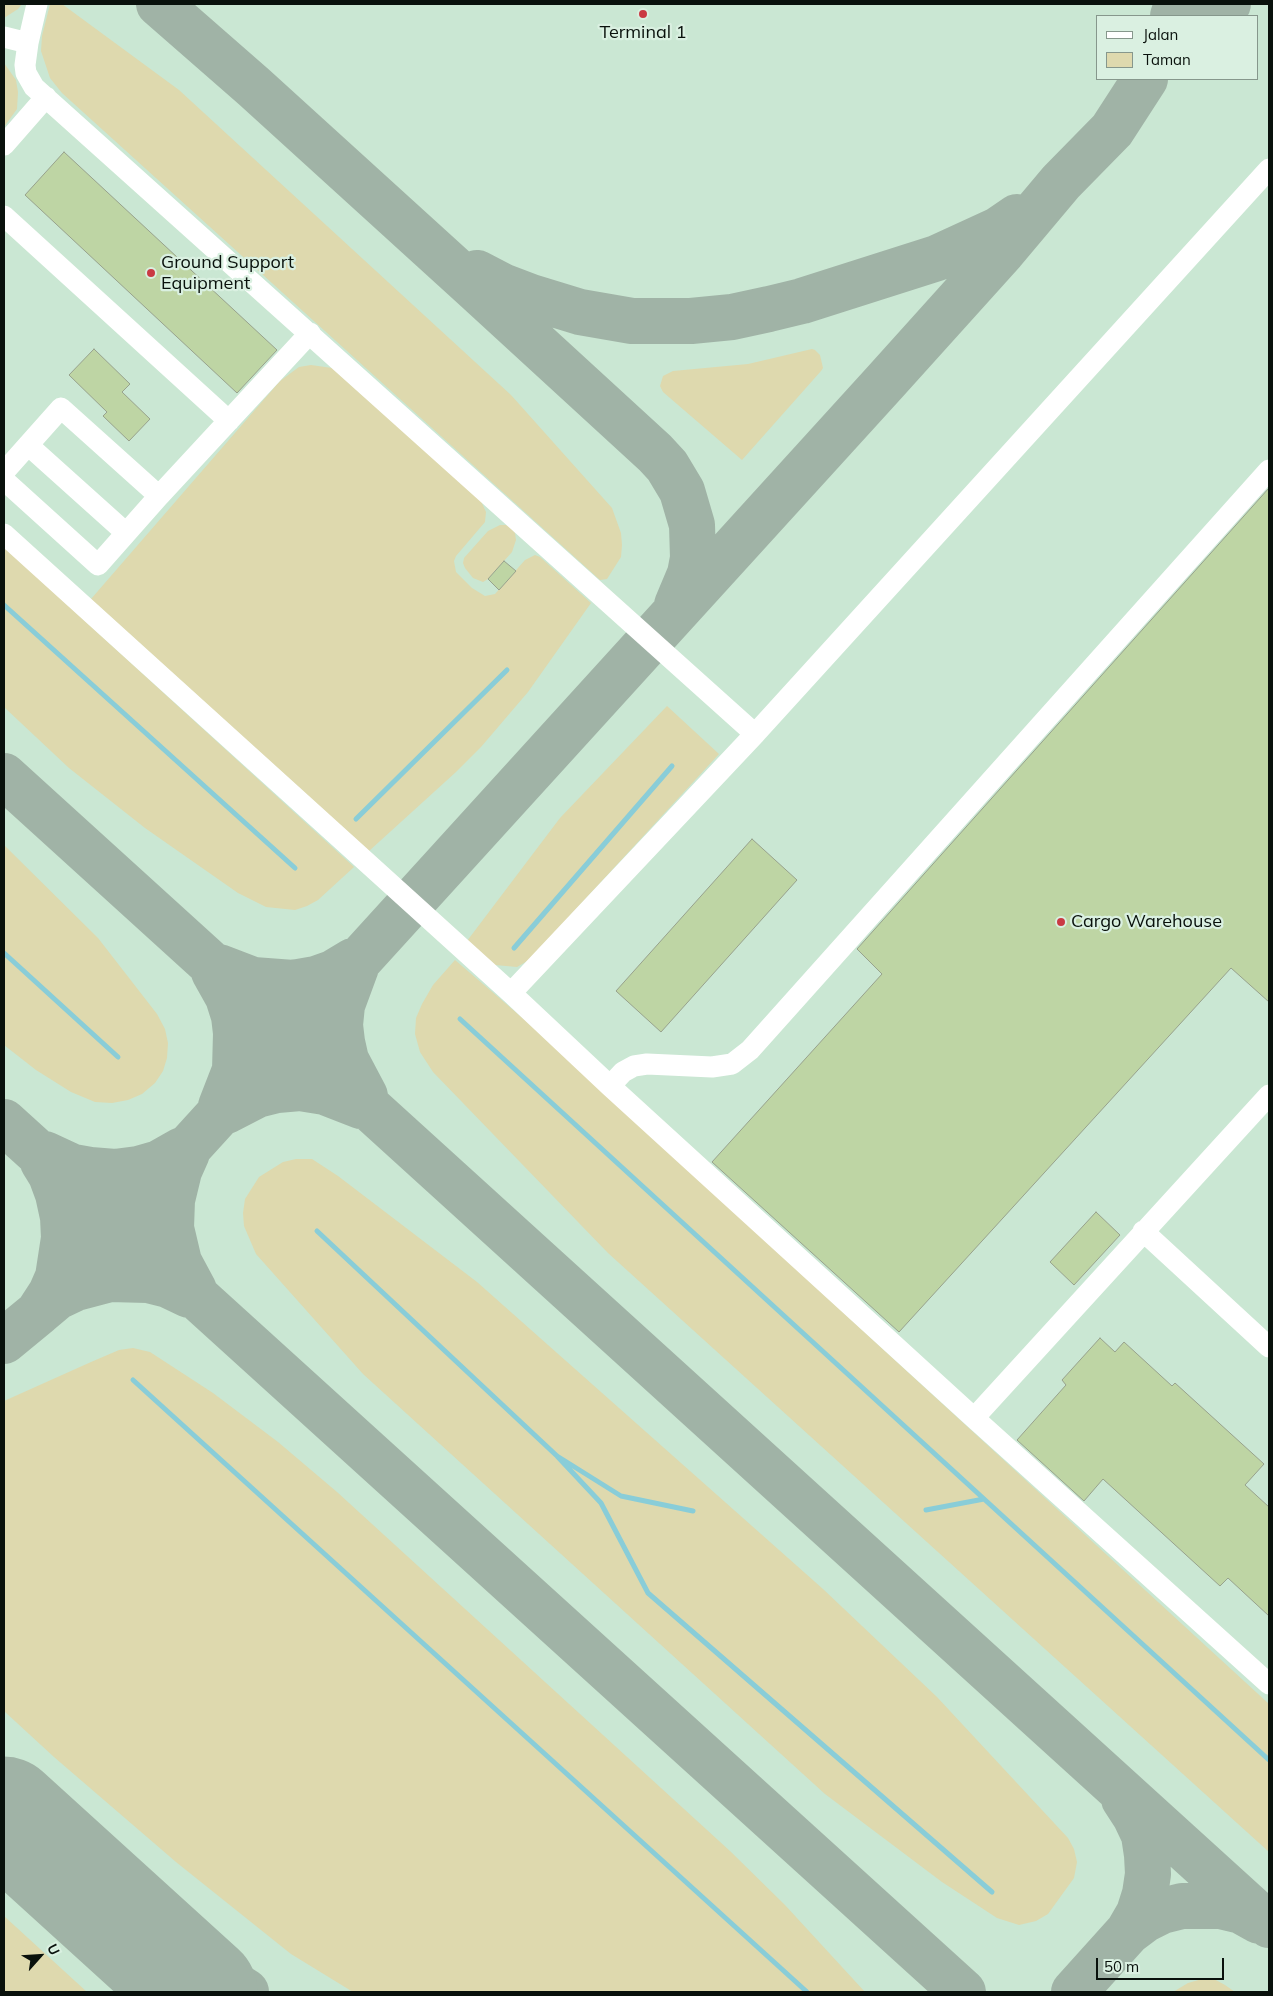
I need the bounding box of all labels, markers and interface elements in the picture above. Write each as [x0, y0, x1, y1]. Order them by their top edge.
marker: Terminal 1 [637, 8, 649, 20]
legend [1096, 15, 1258, 80]
place label: Terminal 1 [599, 22, 687, 44]
text: Jalan [1143, 25, 1178, 44]
text: Taman [1143, 50, 1191, 69]
place label: Ground Support Equipment [161, 252, 294, 294]
marker: Ground Support Equipment [145, 267, 157, 279]
place label: Cargo Warehouse [1071, 911, 1222, 933]
marker: Cargo Warehouse [1055, 916, 1067, 928]
north arrow [15, 1931, 65, 1981]
text: U [43, 1941, 64, 1958]
scale bar [1098, 1948, 1226, 1980]
text: 50 m [1104, 1957, 1139, 1976]

